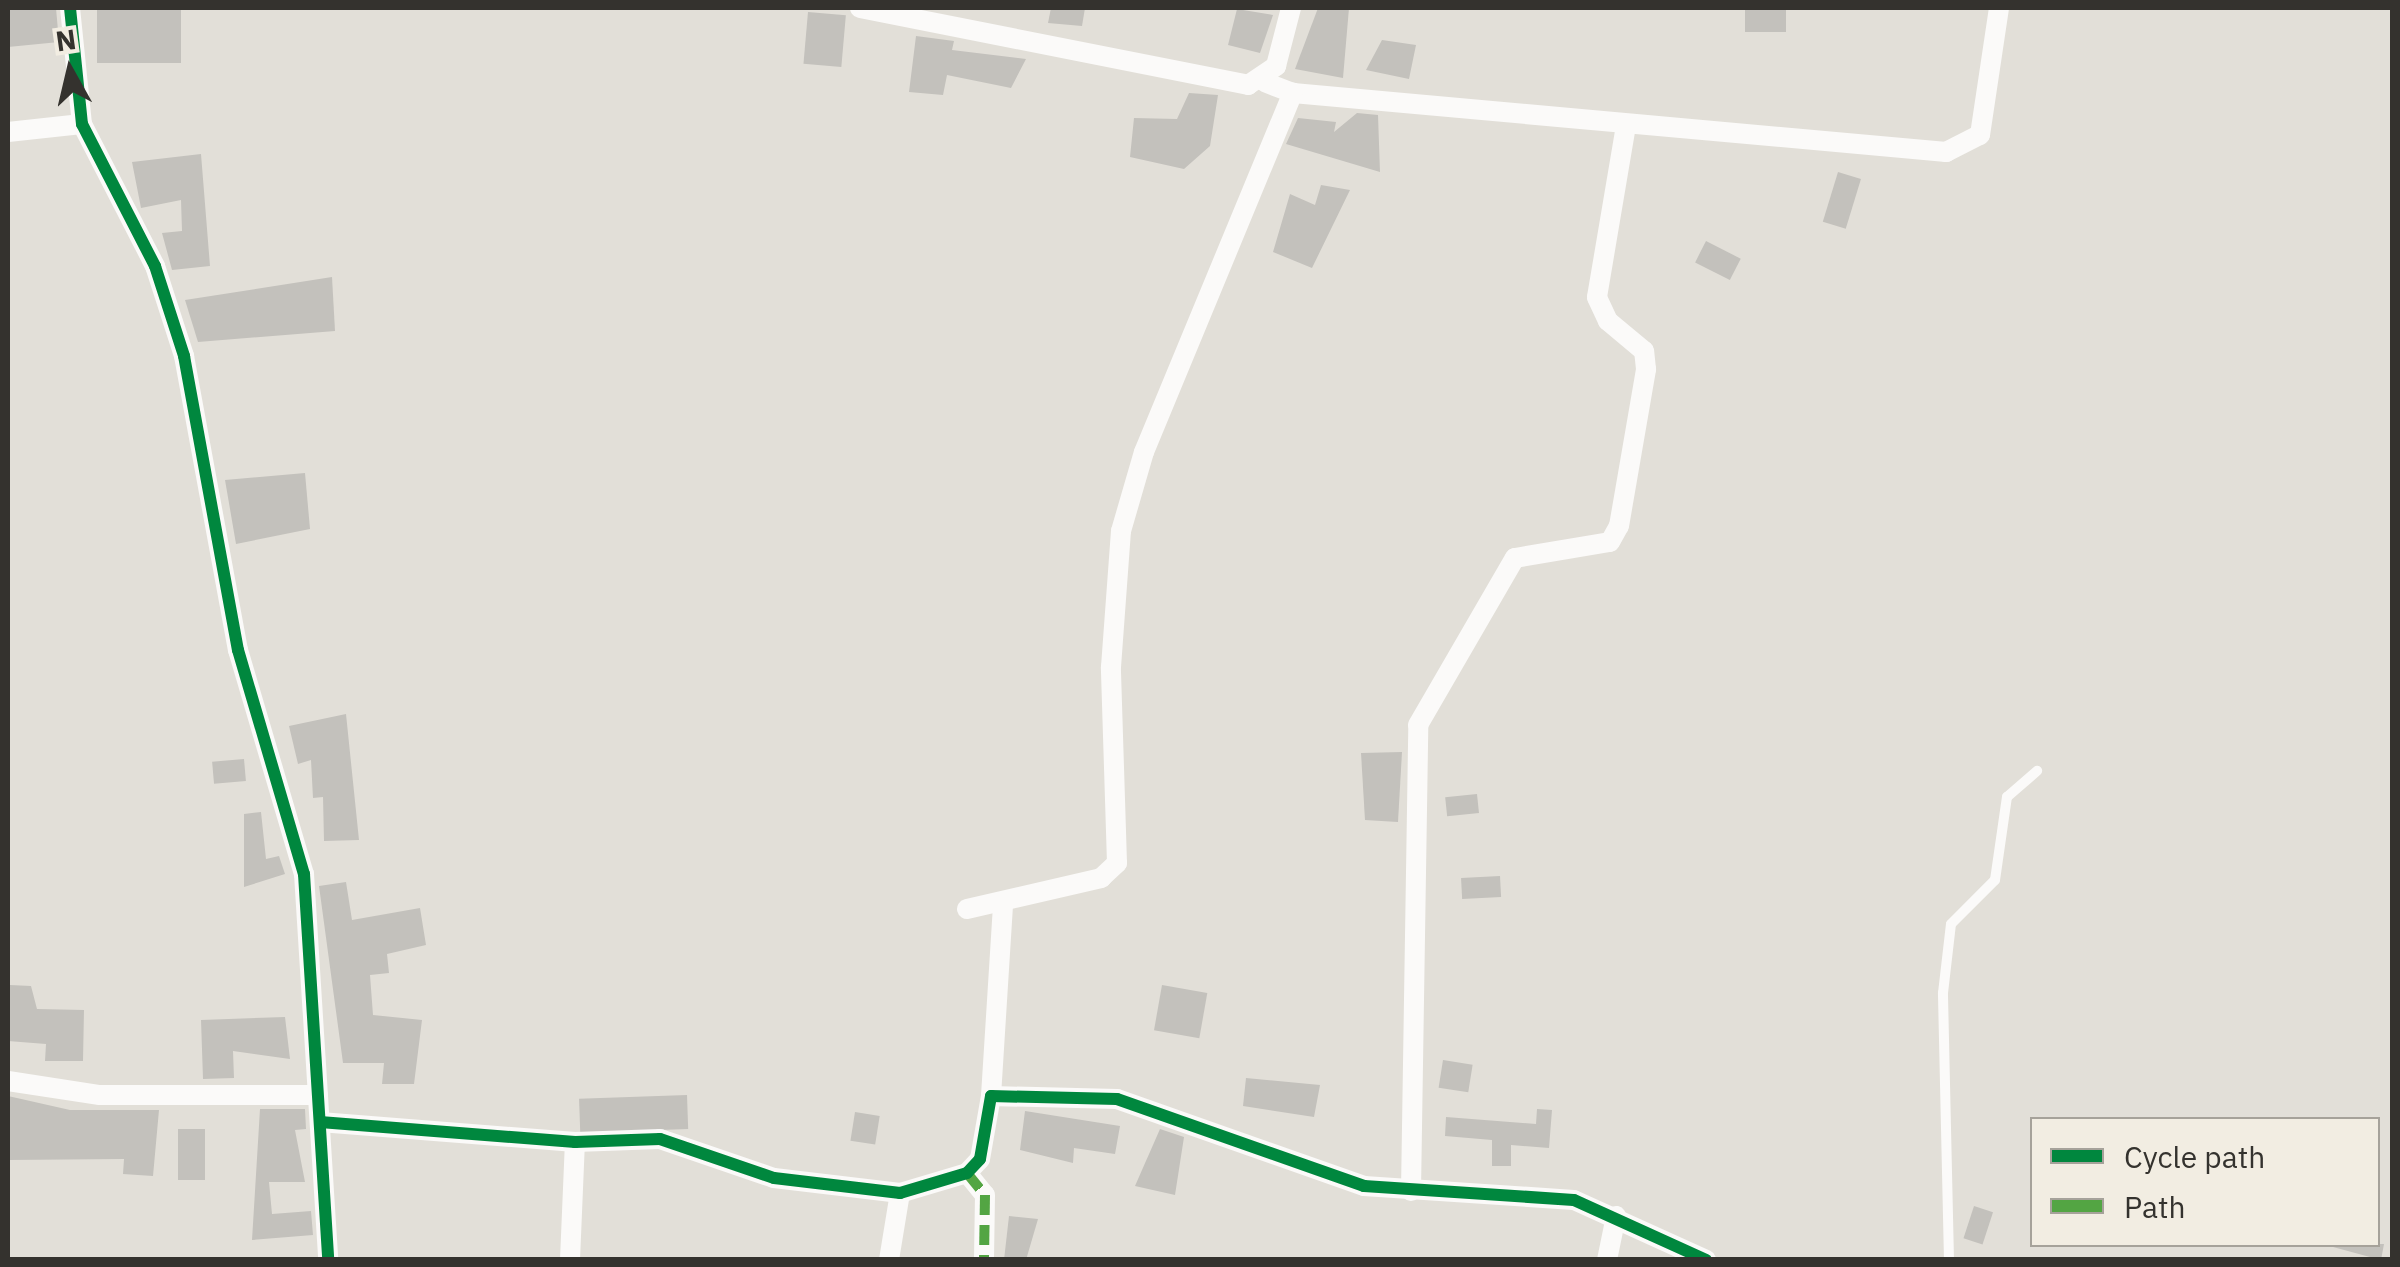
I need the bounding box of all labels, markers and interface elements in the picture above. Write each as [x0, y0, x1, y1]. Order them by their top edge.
north arrow [20, 20, 120, 120]
text: N [53, 20, 78, 60]
legend [2030, 1117, 2380, 1247]
text: Cycle path [2124, 1137, 2265, 1176]
text: Path [2124, 1187, 2185, 1226]

